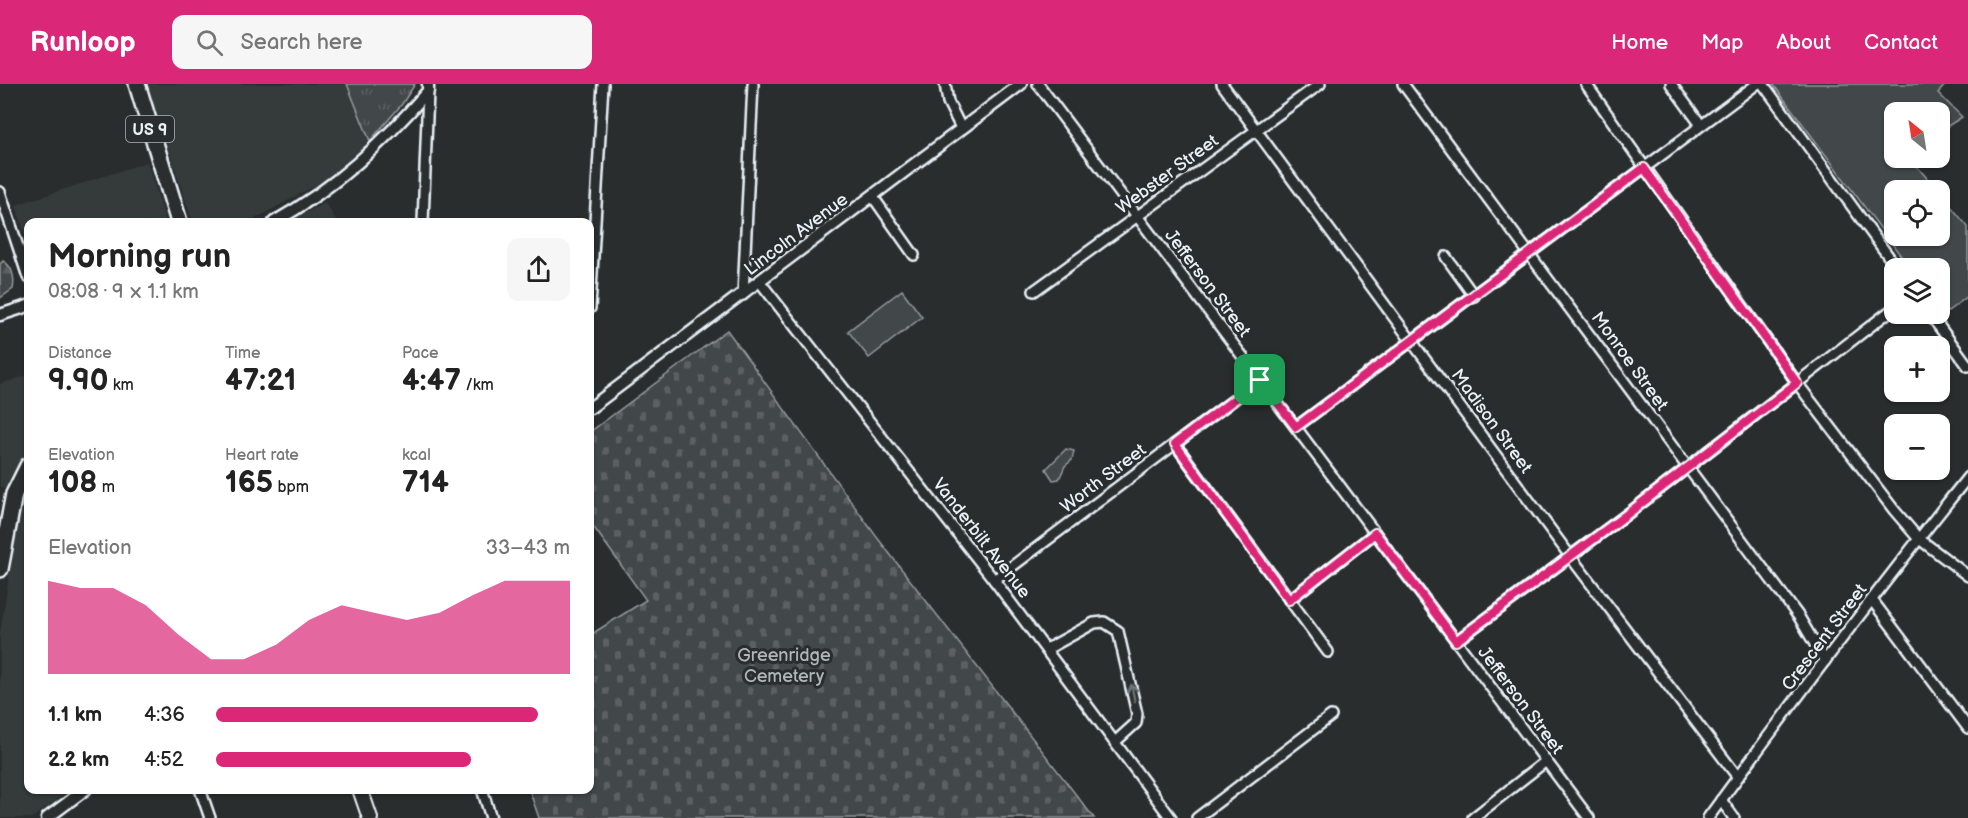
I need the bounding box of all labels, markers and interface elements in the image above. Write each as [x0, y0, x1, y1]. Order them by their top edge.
search box [172, 15, 592, 69]
text: Runloop [30, 26, 136, 59]
icon: search [193, 26, 226, 59]
text: Search here [241, 29, 362, 56]
text: Home [1611, 30, 1668, 55]
text: Map [1701, 30, 1743, 55]
text: About [1776, 30, 1831, 55]
text: Contact [1864, 30, 1938, 55]
north arrow [1884, 102, 1950, 168]
map controls [1884, 102, 1950, 480]
road number: US 9 [126, 116, 174, 142]
street label: Webster Street [1112, 130, 1223, 219]
button: locate [1884, 180, 1950, 246]
street label: Lincoln Avenue [740, 189, 852, 280]
street label: Jefferson Street [1160, 225, 1255, 342]
text: Morning run [48, 237, 231, 277]
button: share [507, 238, 570, 301]
button: layers [1884, 258, 1950, 324]
text: 08:08 · 9 × 1.1 km [48, 280, 199, 304]
street label: Monroe Street [1587, 308, 1673, 415]
button: + [1884, 336, 1950, 402]
text: Distance [48, 344, 112, 363]
text: Time [225, 344, 260, 363]
text: Pace [402, 344, 438, 363]
pin [1234, 354, 1285, 405]
text: 9.90 [48, 363, 108, 399]
text: 47:21 [225, 363, 296, 399]
text: 4:47 [402, 363, 461, 399]
icon: arrive [1243, 363, 1276, 396]
street label: Madison Street [1447, 365, 1537, 478]
text: km [108, 376, 134, 395]
text: /km [461, 376, 494, 395]
button: − [1884, 414, 1950, 480]
street label: Worth Street [1056, 439, 1151, 517]
text: Elevation [48, 446, 115, 465]
text: Heart rate [225, 446, 299, 465]
text: kcal [402, 446, 431, 465]
text: 108 [48, 465, 97, 501]
text: 165 [225, 465, 273, 501]
text: 714 [402, 465, 449, 501]
street label: Vanderbilt Avenue [928, 474, 1035, 603]
text: m [97, 478, 115, 497]
text: bpm [273, 478, 309, 497]
text: Elevation [48, 536, 131, 560]
text: 33–43 m [486, 536, 570, 560]
street label: Crescent Street [1777, 579, 1872, 695]
street label: Jefferson Street [1473, 642, 1568, 759]
park label: Greenridge Cemetery [737, 645, 831, 687]
one-way arrow [1127, 684, 1138, 703]
text: 1.1 km [48, 703, 102, 727]
text: 4:36 [144, 703, 185, 727]
text: 2.2 km [48, 748, 109, 772]
text: 4:52 [144, 748, 184, 772]

